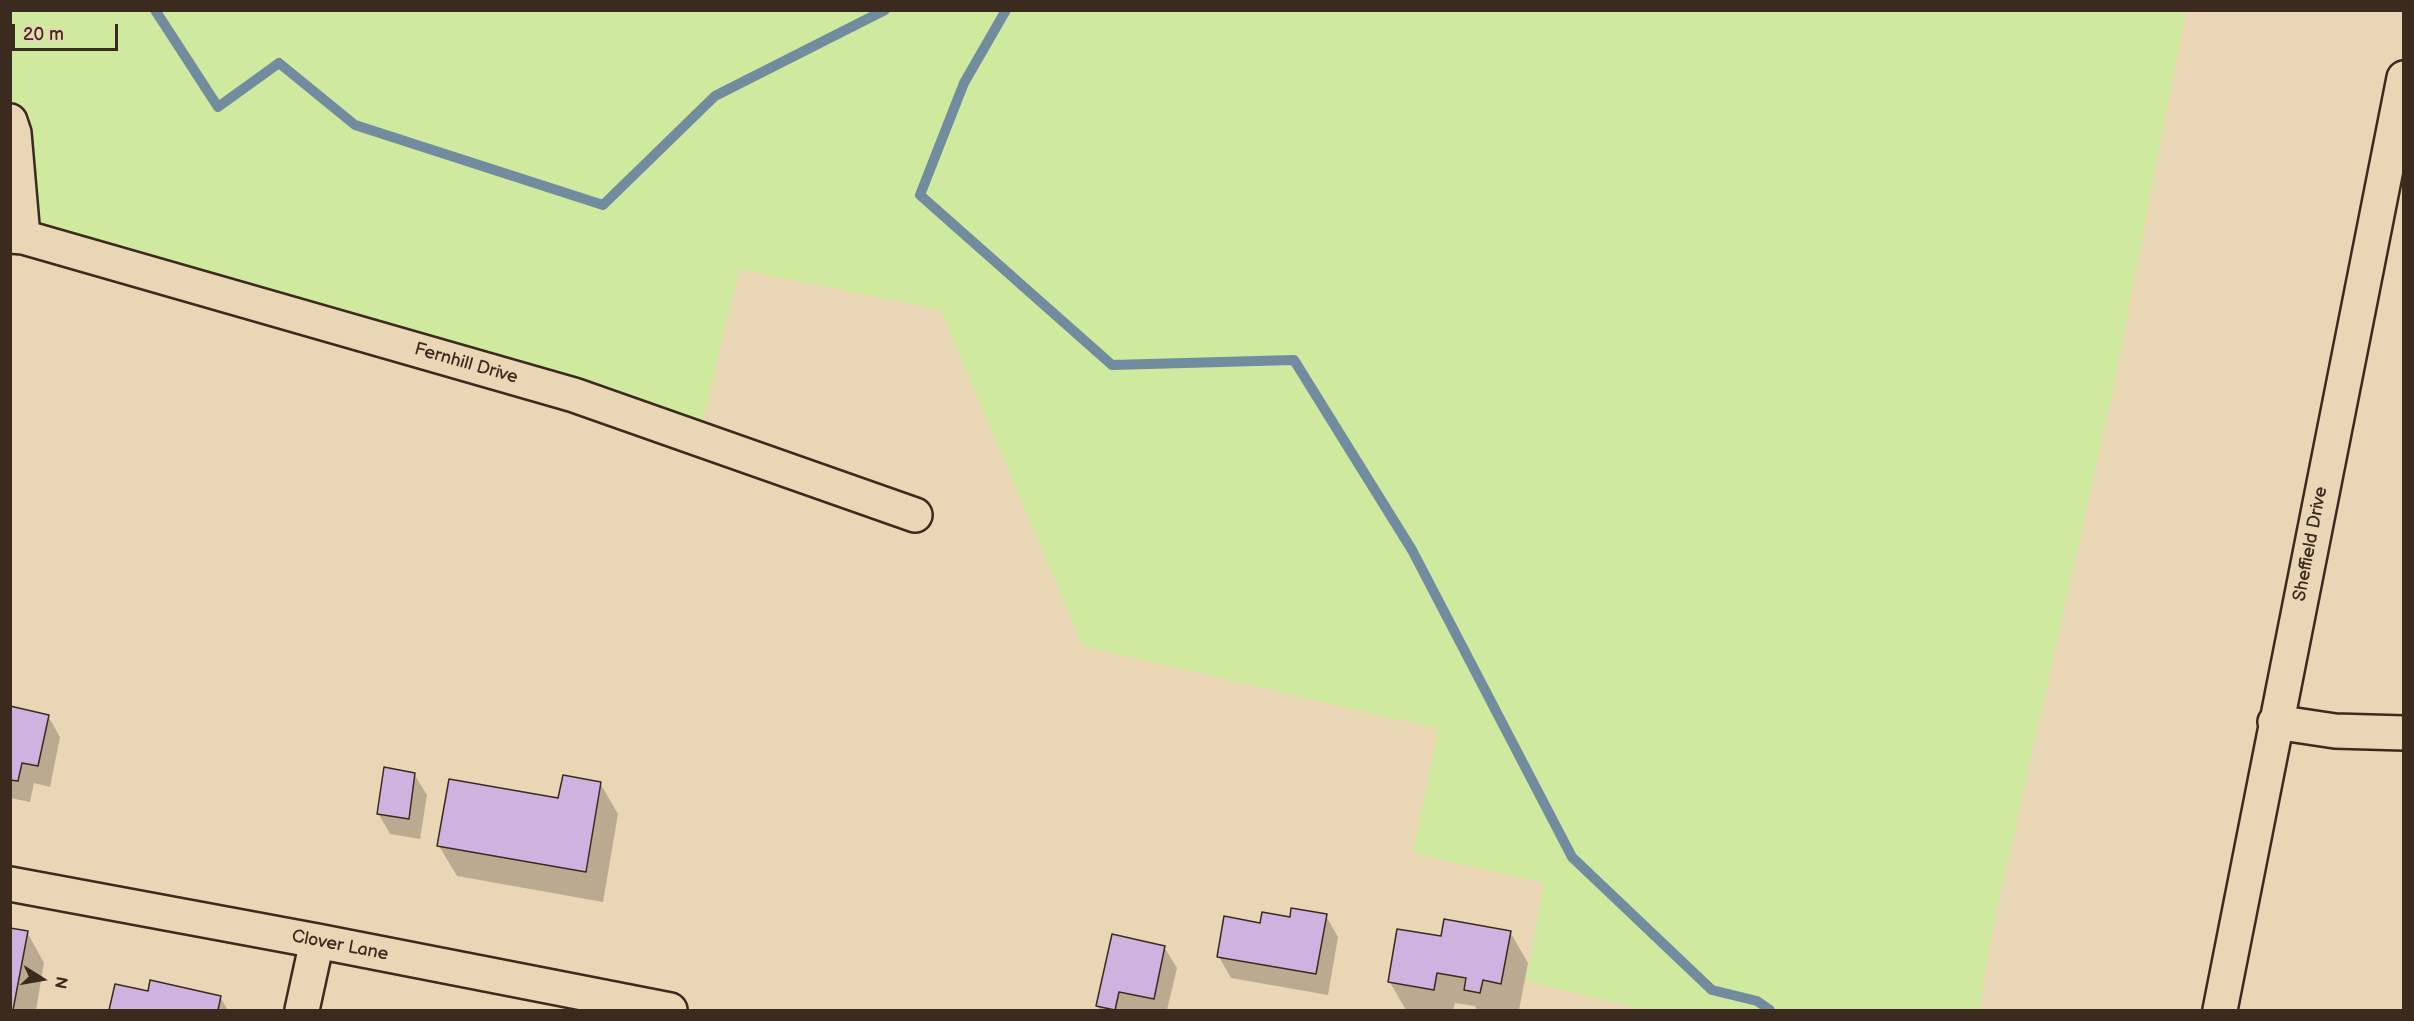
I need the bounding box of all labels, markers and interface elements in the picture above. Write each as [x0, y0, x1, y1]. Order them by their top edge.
scale bar [15, 12, 122, 50]
text: 20 m [23, 24, 64, 45]
street label: Fernhill Drive [412, 339, 520, 389]
street label: Sheffield Drive [2289, 485, 2333, 603]
street label: Clover Lane [290, 926, 390, 966]
north arrow [12, 949, 72, 1009]
text: N [50, 975, 71, 990]

